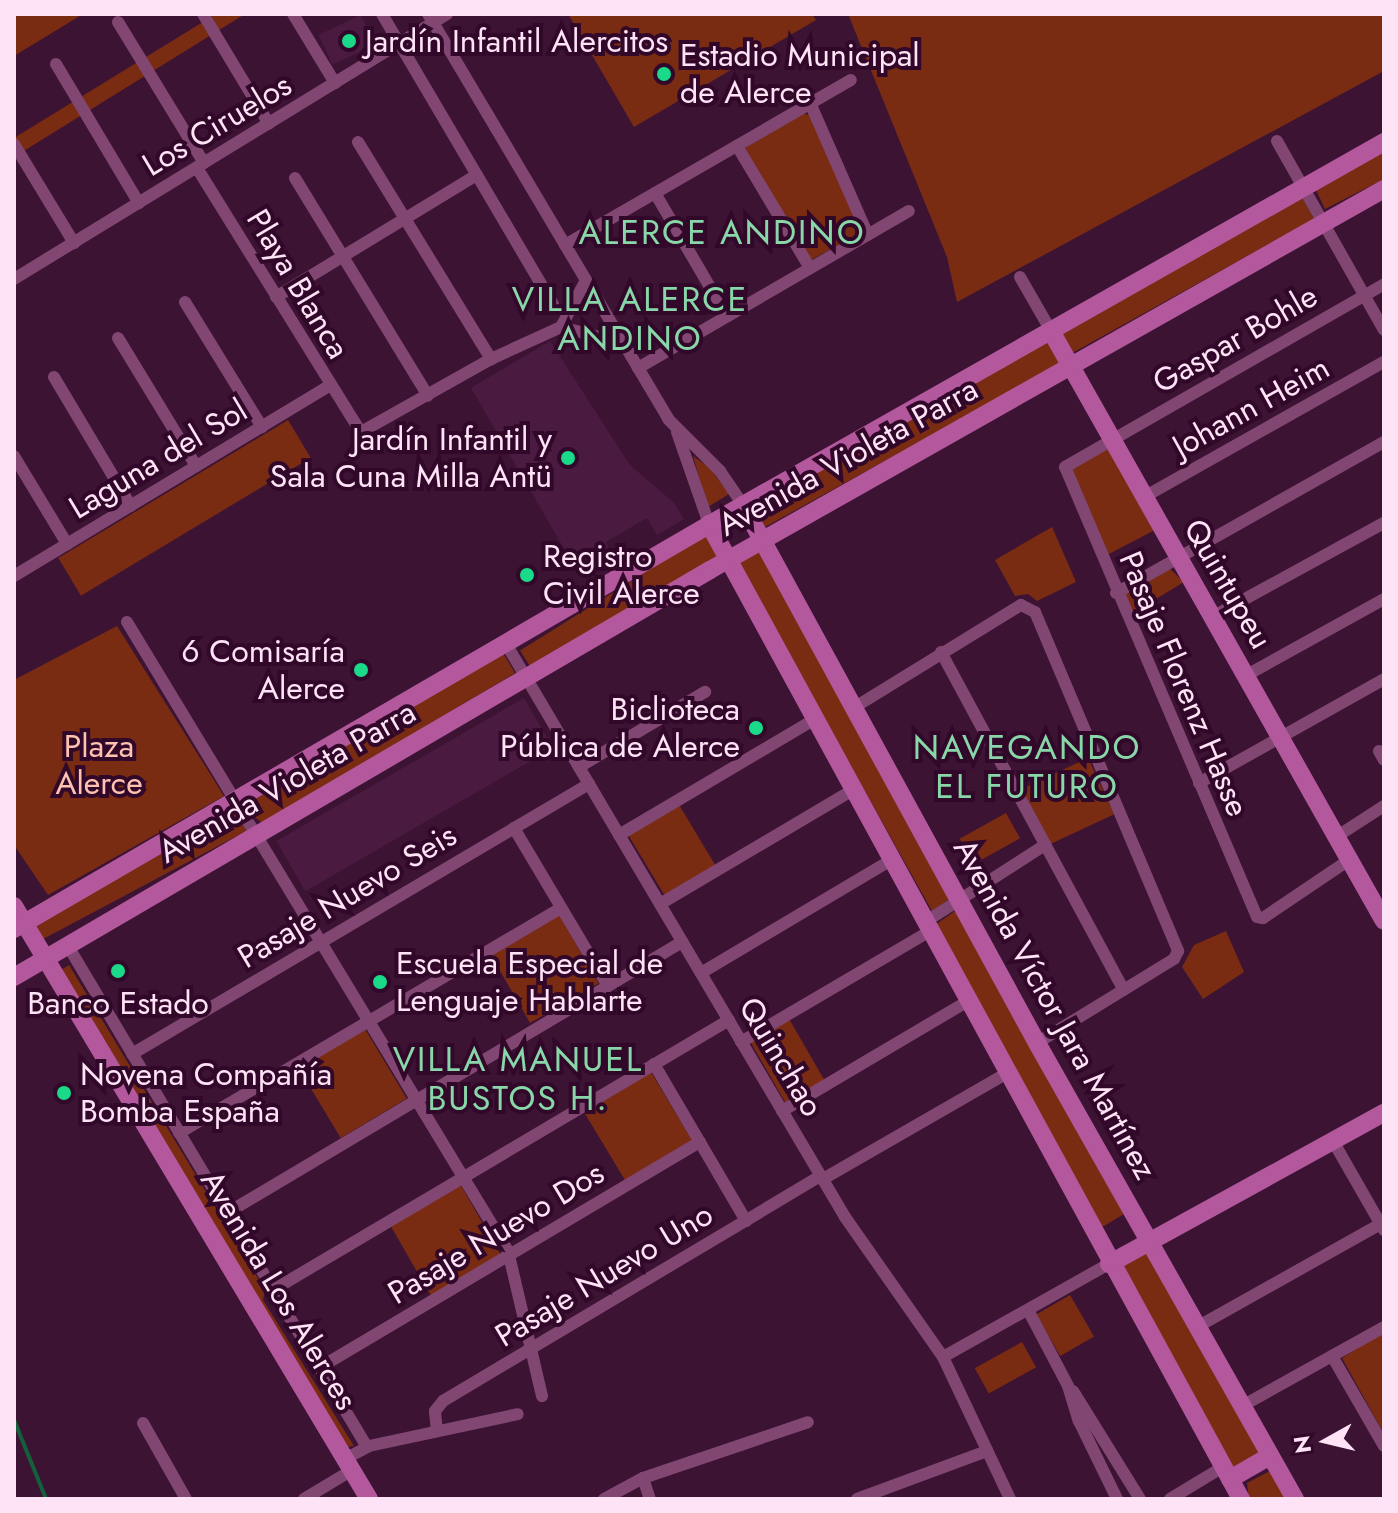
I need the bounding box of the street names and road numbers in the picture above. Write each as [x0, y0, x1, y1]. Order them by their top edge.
street label: Los Ciruelos [136, 66, 298, 184]
street label: Playa Blanca [238, 202, 358, 366]
street label: Gaspar Bohle [1146, 277, 1324, 401]
street label: Johann Heim [1166, 348, 1336, 466]
street label: Avenida Violeta Parra [712, 370, 984, 544]
street label: Laguna del Sol [62, 391, 254, 527]
street label: Quintupeu [1176, 512, 1280, 656]
street label: Pasaje Florenz Hasse [1111, 546, 1257, 822]
street label: Avenida Violeta Parra [152, 693, 422, 871]
street label: Pasaje Nuevo Seis [231, 816, 463, 976]
street label: Avenida Víctor Jara Martínez [945, 832, 1165, 1186]
street label: Quinchao [731, 990, 831, 1124]
street label: Pasaje Nuevo Dos [381, 1154, 611, 1312]
street label: Avenida Los Alerces [192, 1163, 366, 1417]
street label: Pasaje Nuevo Uno [488, 1195, 720, 1355]

